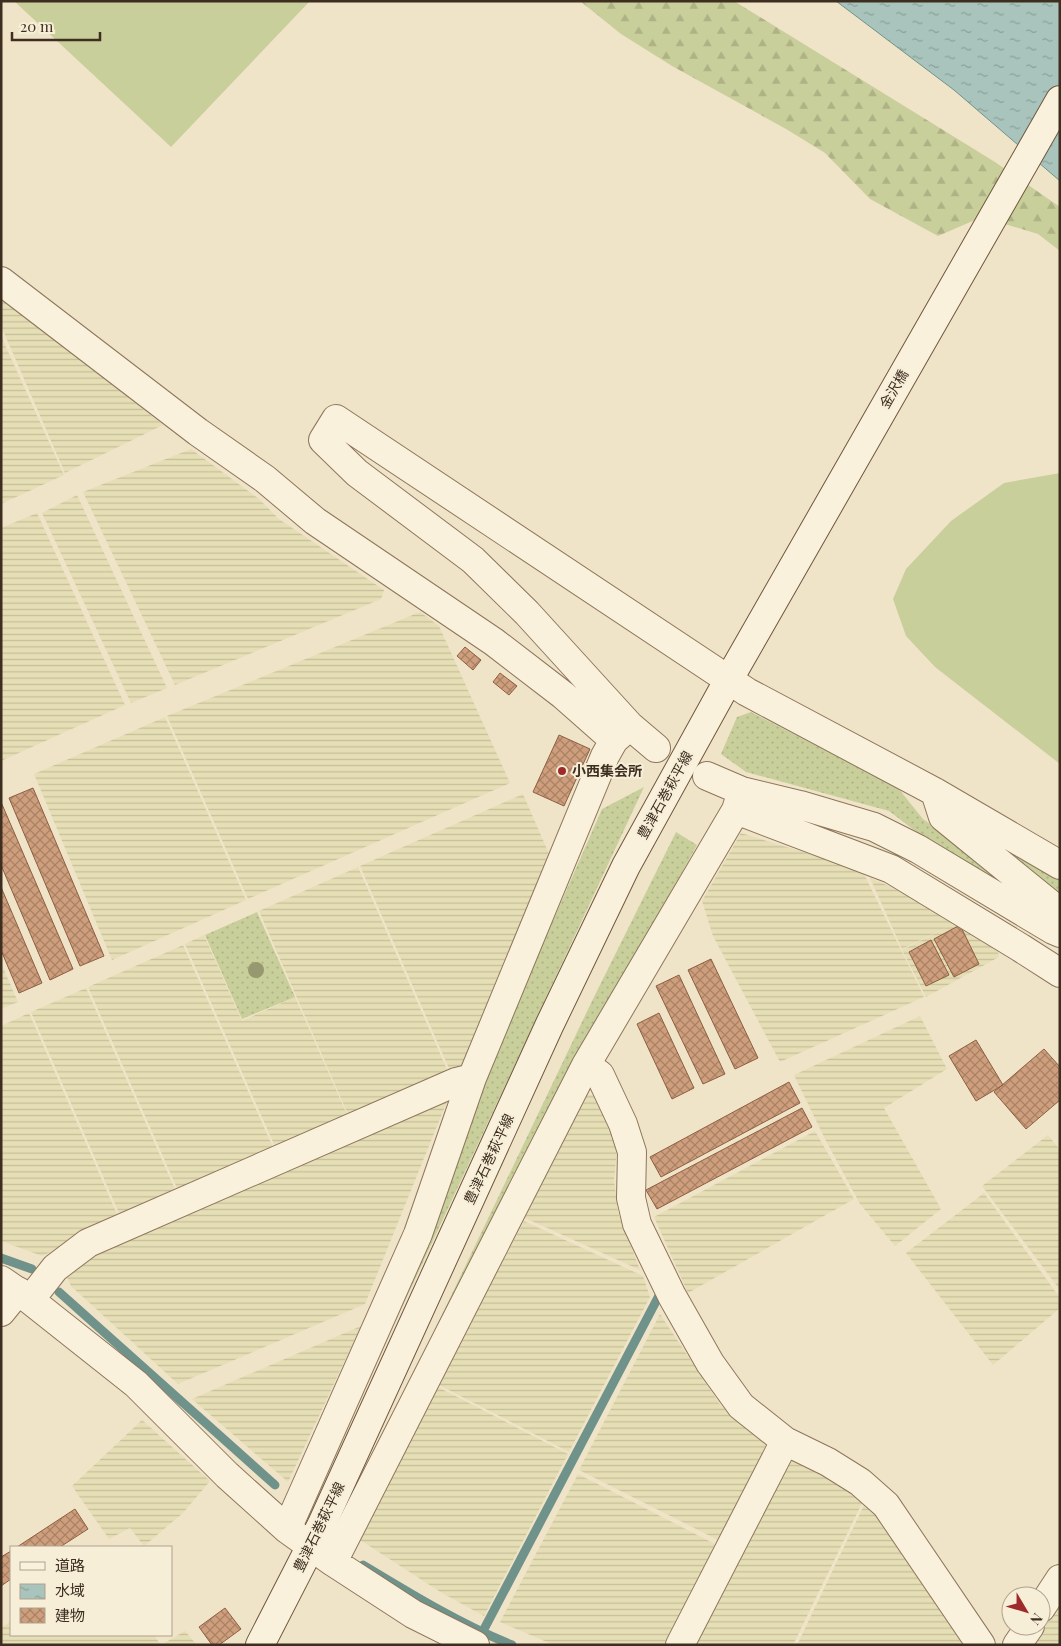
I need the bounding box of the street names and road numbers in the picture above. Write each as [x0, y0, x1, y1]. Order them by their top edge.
street label: 金沢橋 [875, 366, 912, 412]
street label: 豊津石巻萩平線 [632, 747, 697, 842]
street label: 豊津石巻萩平線 [459, 1110, 518, 1207]
street label: 豊津石巻萩平線 [289, 1479, 349, 1575]

